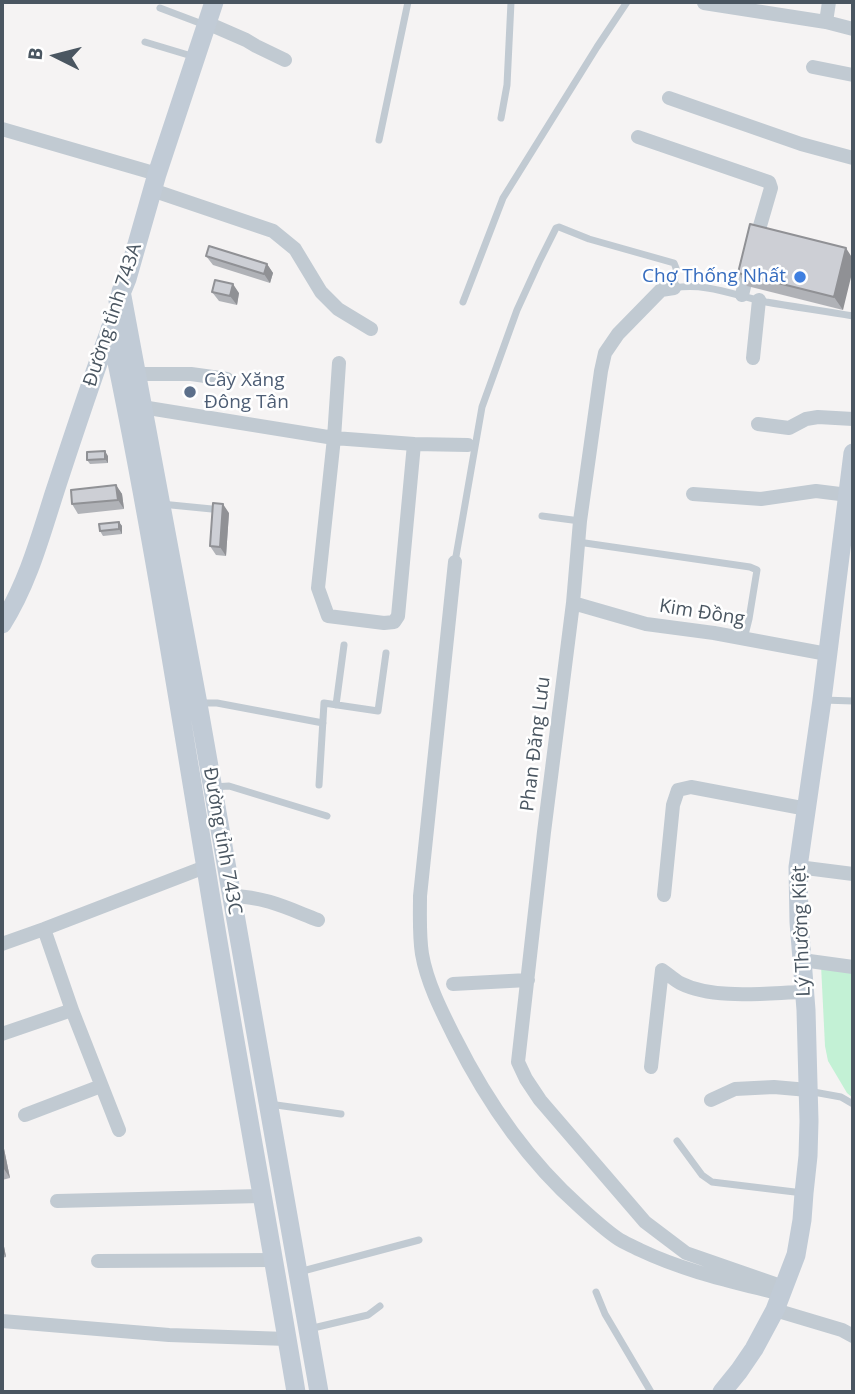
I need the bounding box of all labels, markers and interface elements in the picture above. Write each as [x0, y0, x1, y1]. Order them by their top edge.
north arrow [21, 21, 91, 91]
text: B [22, 46, 49, 62]
street label: Đường tỉnh 743A [79, 240, 147, 390]
place label: Chợ Thống Nhất [642, 266, 786, 288]
marker: Chợ Thống Nhất [792, 269, 808, 285]
place label: Cây Xăng Đông Tân [204, 370, 289, 414]
marker: Cây Xăng Đông Tân [182, 384, 198, 400]
street label: Kim Đồng [658, 595, 746, 631]
street label: Phan Đăng Lưu [516, 675, 556, 813]
street label: Đường tỉnh 743C [198, 766, 246, 916]
street label: Lý Thường Kiệt [788, 865, 816, 997]

